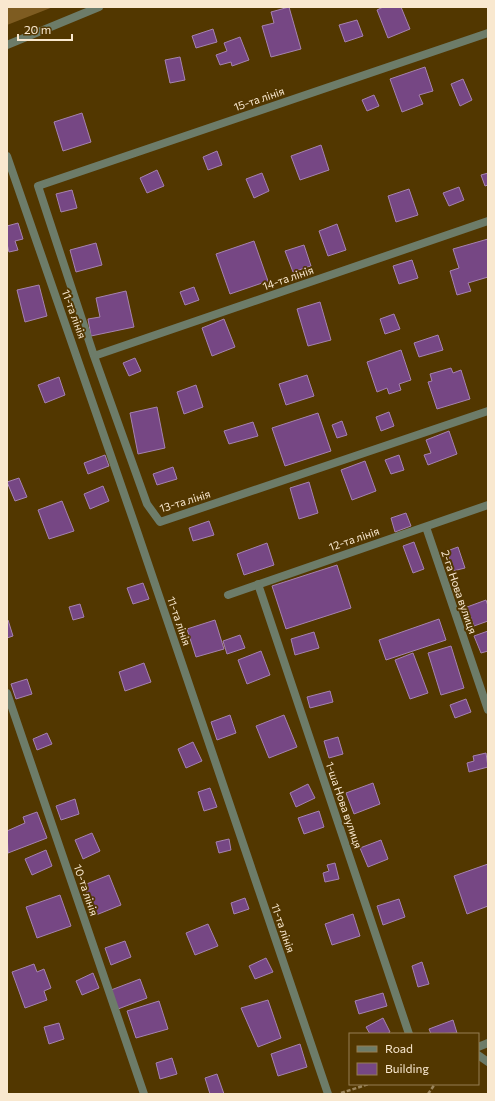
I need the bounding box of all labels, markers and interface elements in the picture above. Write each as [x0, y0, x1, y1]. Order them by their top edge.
scale bar [18, 16, 72, 42]
text: 20 m [24, 22, 51, 36]
street label: 15-та лінія [232, 84, 286, 113]
street label: 14-та лінія [261, 263, 315, 292]
street label: 11-та лінія [60, 288, 89, 340]
street label: 13-та лінія [158, 487, 212, 514]
street label: 12-та лінія [327, 524, 381, 553]
street label: 2-га Нова вулиця [439, 548, 480, 635]
street label: 11-та лінія [165, 595, 194, 647]
street label: 1-ша Нова вулиця [324, 760, 365, 850]
street label: 10-та лінія [72, 862, 101, 917]
street label: 11-та лінія [269, 902, 298, 954]
legend [349, 1033, 479, 1085]
text: Road [385, 1041, 413, 1055]
text: Building [385, 1061, 429, 1075]

